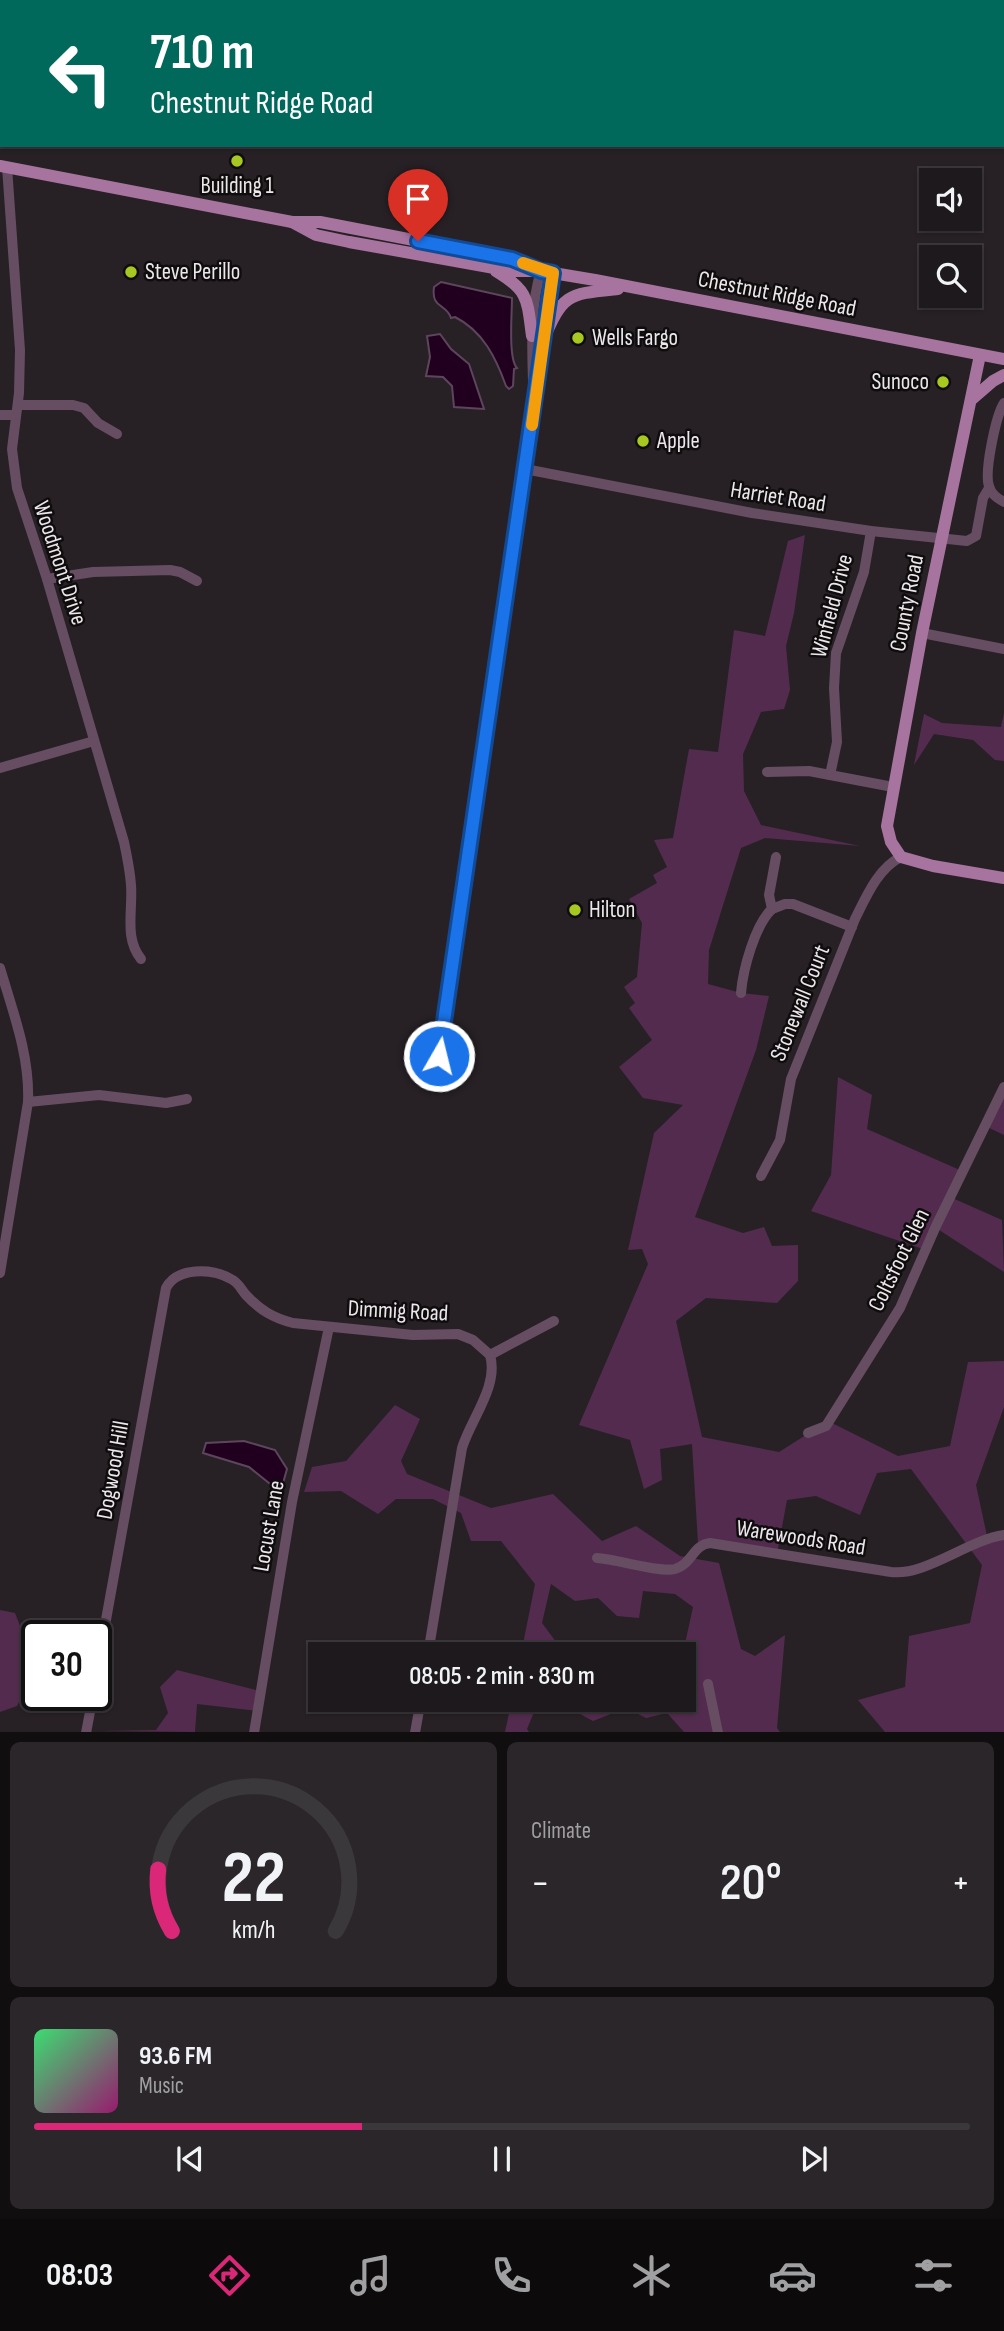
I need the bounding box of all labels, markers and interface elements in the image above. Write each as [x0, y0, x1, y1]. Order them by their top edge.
text: 710 m [150, 24, 254, 83]
icon: left [35, 28, 126, 119]
text: Chestnut Ridge Road [150, 84, 373, 123]
marker: Building 1 [229, 153, 245, 169]
map controls [919, 168, 982, 308]
button: sound [919, 168, 982, 231]
pin [388, 169, 448, 241]
place label: Building 1 [200, 172, 274, 200]
icon: arrive [399, 180, 437, 218]
button: search [919, 245, 982, 308]
place label: Steve Perillo [145, 258, 240, 286]
marker: Steve Perillo [123, 264, 139, 280]
street label: Chestnut Ridge Road [696, 265, 858, 323]
place label: Wells Fargo [592, 324, 678, 352]
marker: Wells Fargo [570, 330, 586, 346]
place label: Sunoco [872, 368, 929, 396]
marker: Sunoco [935, 374, 951, 390]
place label: Apple [656, 427, 700, 455]
marker: Apple [635, 433, 651, 449]
street label: Harriet Road [728, 476, 828, 518]
street label: Woodmont Drive [27, 498, 93, 628]
street label: Winfield Drive [805, 551, 859, 661]
street label: County Road [884, 552, 930, 654]
place label: Hilton [589, 896, 635, 924]
marker: Hilton [567, 902, 583, 918]
street label: Stonewall Court [764, 941, 836, 1065]
position arrow [402, 1019, 476, 1093]
street label: Coltsfoot Glen [862, 1204, 936, 1316]
street label: Dimmig Road [347, 1294, 449, 1328]
street label: Dogwood Hill [91, 1419, 135, 1521]
street label: Locust Lane [247, 1478, 291, 1574]
street label: Warewoods Road [734, 1514, 868, 1562]
speed limit sign: 30 [21, 1620, 112, 1711]
text: 08:05 · 2 min · 830 m [409, 1661, 595, 1692]
text: Climate [531, 1817, 591, 1845]
text: 22 [222, 1835, 285, 1923]
text: 20° [719, 1852, 782, 1915]
text: − [531, 1861, 550, 1906]
text: + [951, 1861, 970, 1906]
text: km/h [232, 1914, 275, 1945]
text: 93.6 FM [139, 2041, 212, 2072]
text: Music [139, 2072, 184, 2100]
icon: previous [171, 2140, 209, 2178]
icon: pause [483, 2140, 521, 2178]
icon: next [795, 2140, 833, 2178]
icon: directions [205, 2251, 254, 2300]
icon: music [346, 2251, 395, 2300]
icon: phone [487, 2251, 536, 2300]
icon: climate [627, 2251, 676, 2300]
icon: car [768, 2251, 817, 2300]
icon: filters [909, 2251, 958, 2300]
text: 08:03 [46, 2256, 113, 2295]

